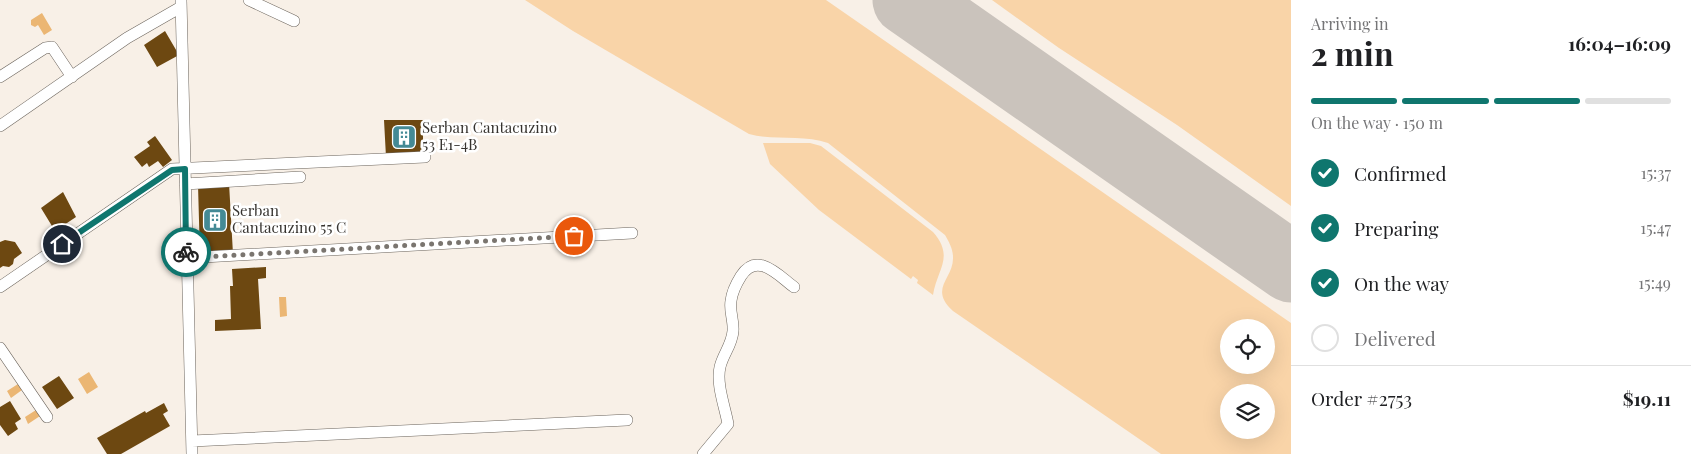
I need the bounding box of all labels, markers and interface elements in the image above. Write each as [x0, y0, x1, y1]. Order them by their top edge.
text: Arriving in [1311, 13, 1389, 34]
text: 16:04–16:09 [1568, 30, 1671, 56]
text: 2 min [1311, 31, 1394, 74]
text: On the way · 150 m [1311, 112, 1443, 133]
place label: Serban Cantacuzino 53 E1-4B [422, 117, 557, 154]
building icon: Serban Cantacuzino 53 E1-4B [391, 124, 417, 150]
icon: check [1311, 159, 1339, 187]
text: Confirmed [1354, 160, 1447, 186]
text: 15:37 [1641, 162, 1671, 183]
place label: Serban Cantacuzino 55 C [232, 200, 346, 237]
building icon: Serban Cantacuzino 55 C [202, 207, 228, 233]
icon: check [1311, 214, 1339, 242]
pin [553, 215, 595, 257]
text: Preparing [1354, 215, 1439, 241]
text: 15:47 [1640, 217, 1671, 238]
icon: bag [560, 222, 588, 250]
pin [41, 223, 83, 265]
courier [161, 227, 211, 277]
icon: home [48, 230, 76, 258]
icon: bike [172, 238, 200, 266]
icon: check [1311, 269, 1339, 297]
text: On the way [1354, 270, 1449, 296]
text: 15:49 [1638, 272, 1671, 293]
map controls [1220, 319, 1275, 439]
button: locate [1220, 319, 1275, 374]
text: Delivered [1354, 325, 1436, 351]
button: layers [1220, 384, 1275, 439]
text: Order #2753 [1311, 385, 1412, 411]
text: $19.11 [1623, 385, 1671, 411]

